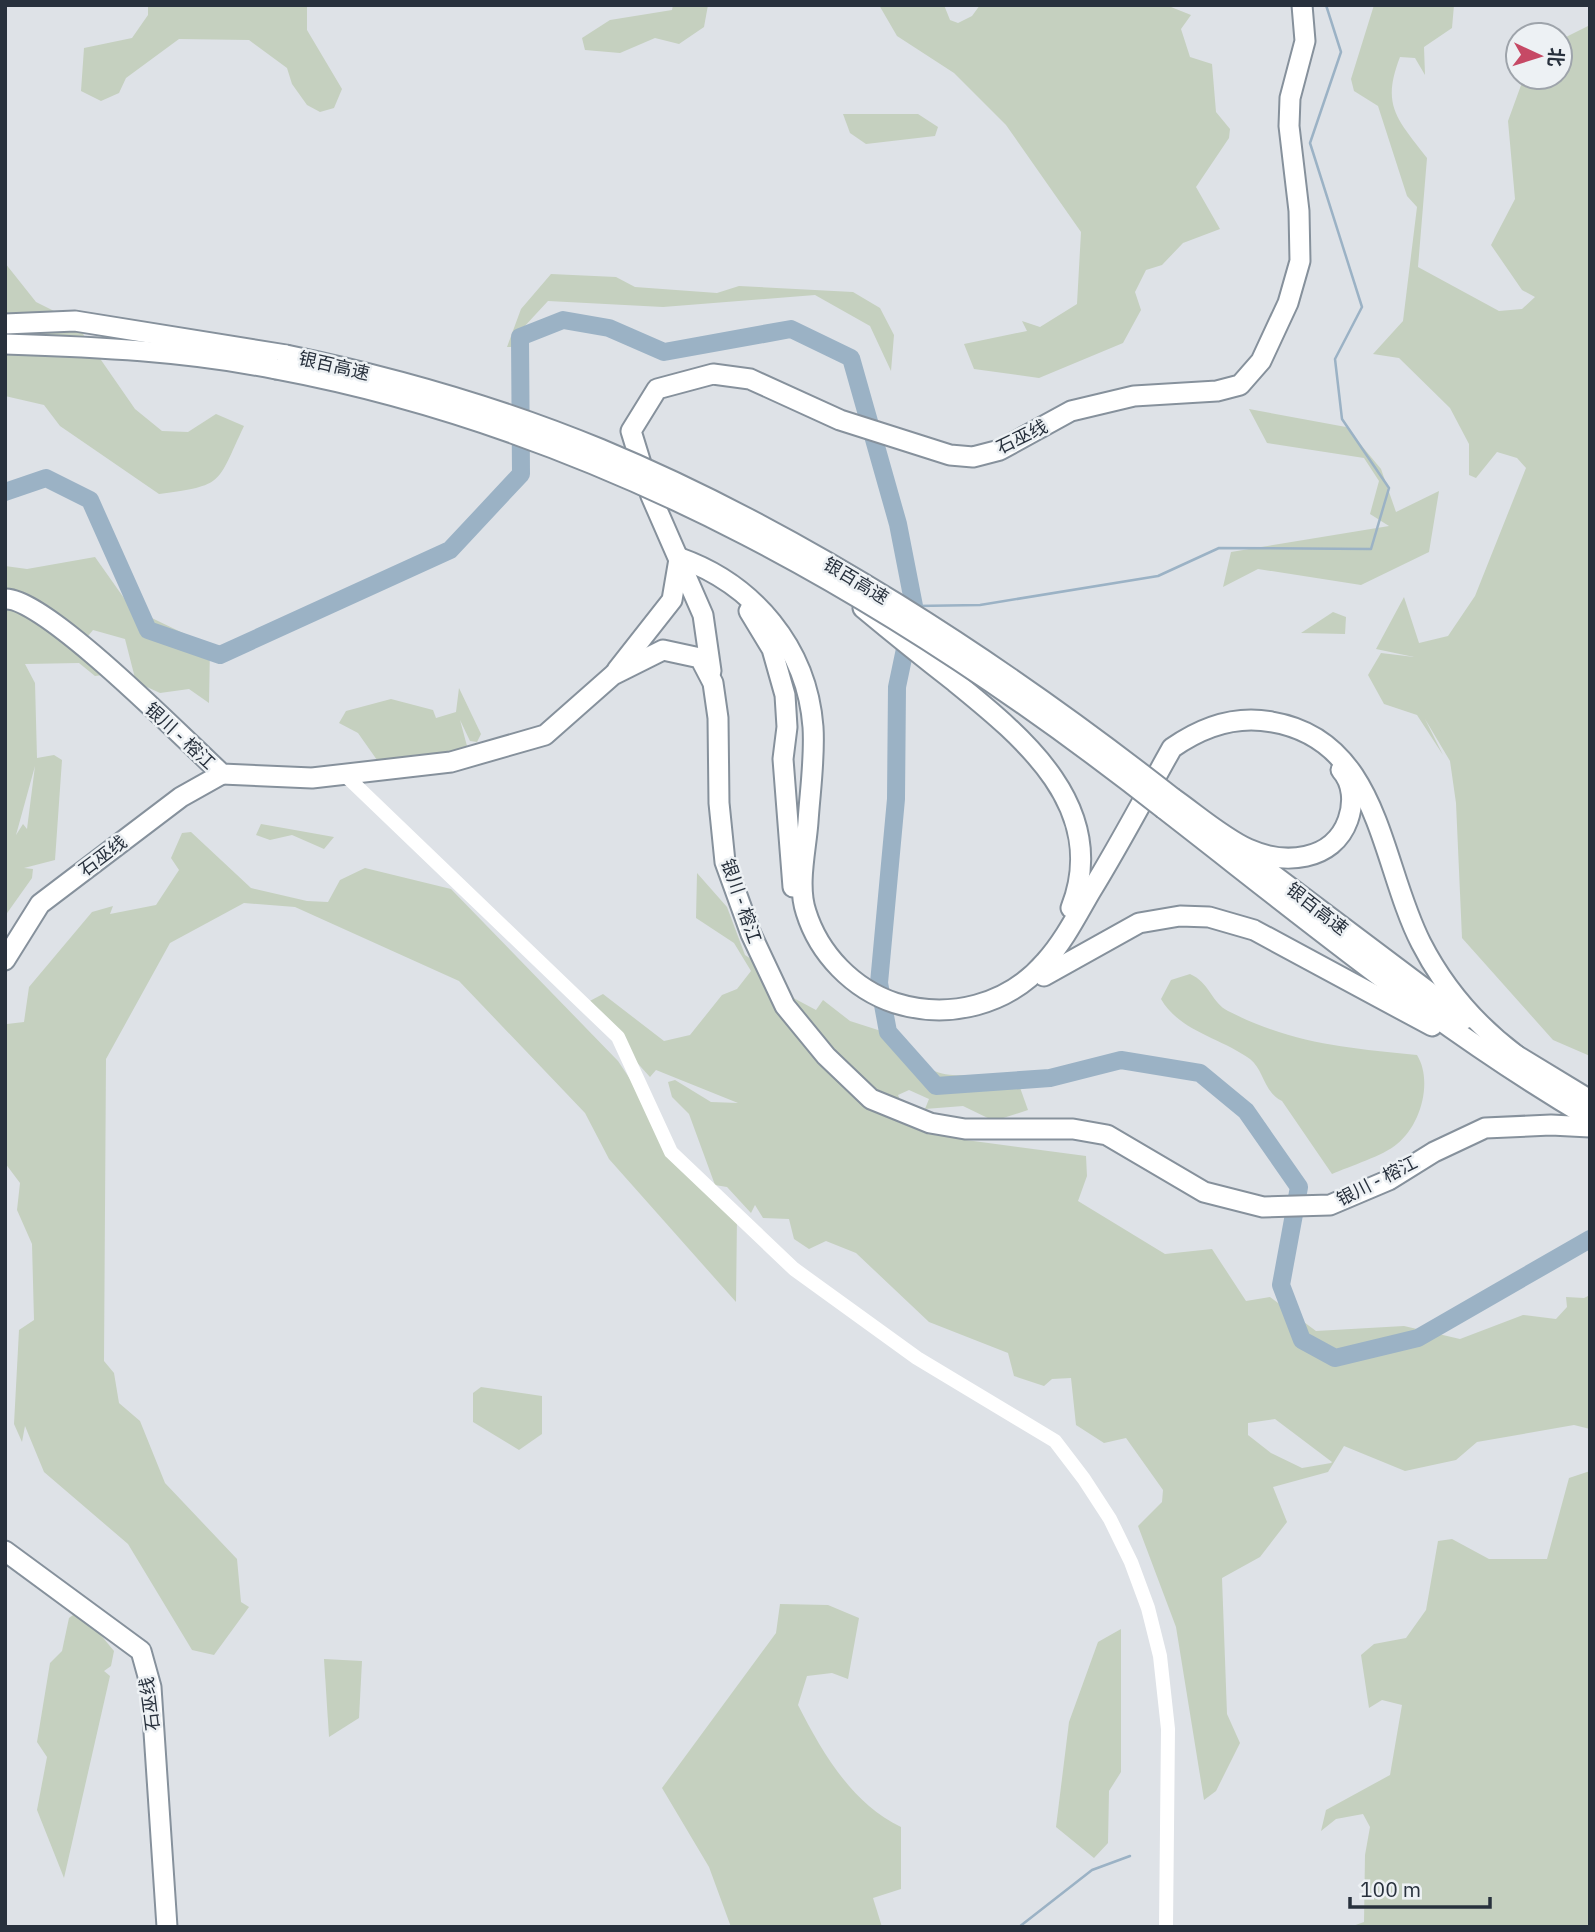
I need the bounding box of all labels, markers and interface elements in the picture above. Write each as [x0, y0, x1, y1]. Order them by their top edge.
north arrow [1504, 21, 1574, 91]
text: 北 [1543, 47, 1569, 68]
street label: 银百高速 [296, 346, 372, 385]
street label: 石巫线 [992, 414, 1051, 459]
street label: 银百高速 [819, 552, 893, 609]
street label: 银川 - 榕江 [140, 697, 220, 774]
street label: 石巫线 [74, 830, 131, 881]
street label: 银川 - 榕江 [716, 856, 767, 946]
street label: 银百高速 [1282, 877, 1353, 940]
street label: 银川 - 榕江 [1332, 1150, 1421, 1211]
street label: 石巫线 [135, 1676, 164, 1732]
scale bar [1350, 1866, 1490, 1910]
text: 100 m [1360, 1875, 1421, 1903]

